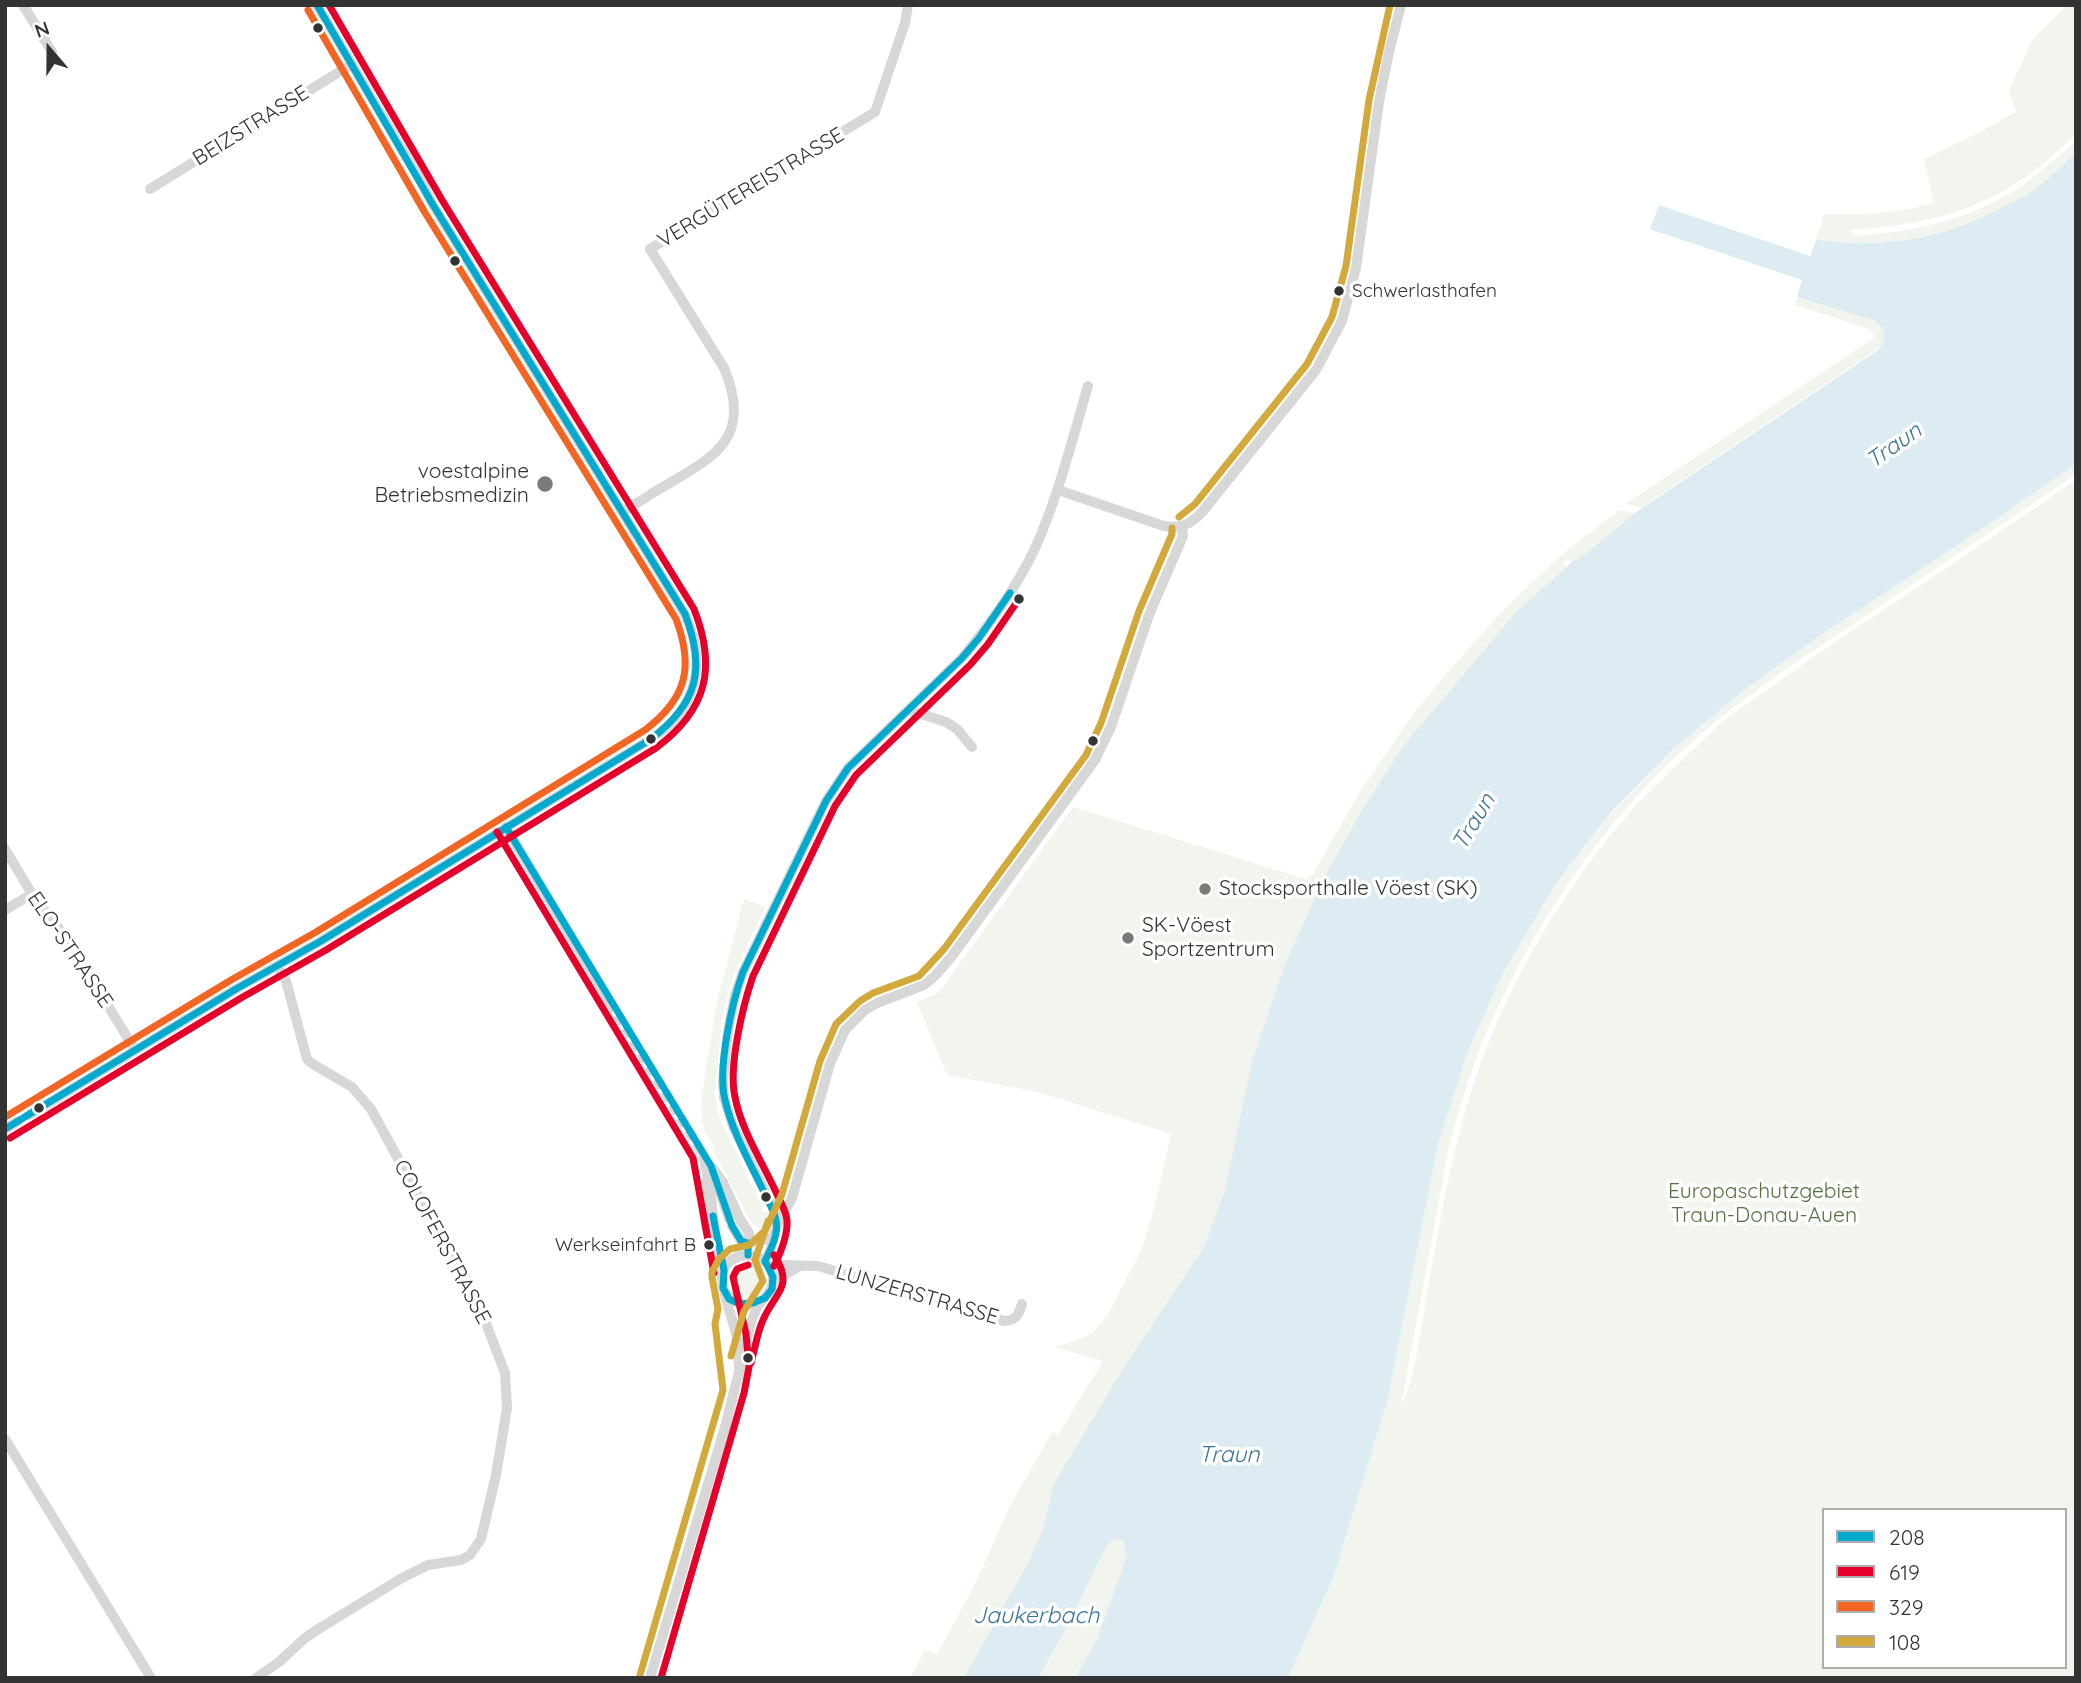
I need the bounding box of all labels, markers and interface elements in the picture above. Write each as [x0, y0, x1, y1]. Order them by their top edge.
north arrow [14, 14, 84, 84]
text: N [31, 16, 52, 43]
unlabelled marker [311, 21, 325, 35]
street label: BEIZSTRASSE [188, 80, 314, 172]
street label: VERGÜTEREISTRASSE [653, 122, 849, 254]
unlabelled marker [448, 254, 462, 268]
place label: Schwerlasthafen [1352, 280, 1497, 302]
marker: Schwerlasthafen [1332, 284, 1346, 298]
water label: Traun [1861, 417, 1927, 475]
place label: voestalpine Betriebsmedizin [374, 459, 529, 509]
marker: voestalpine Betriebsmedizin [535, 474, 555, 494]
unlabelled marker [1012, 592, 1026, 606]
unlabelled marker [644, 732, 658, 746]
unlabelled marker [1086, 734, 1100, 748]
water label: Traun [1446, 789, 1502, 855]
place label: Stocksporthalle Vöest (SK) [1219, 876, 1478, 902]
marker: Stocksporthalle Vöest (SK) [1197, 881, 1213, 897]
street label: ELO-STRASSE [22, 887, 118, 1013]
place label: SK-Vöest Sportzentrum [1142, 913, 1275, 963]
marker: SK-Vöest Sportzentrum [1120, 930, 1136, 946]
unlabelled marker [32, 1101, 46, 1115]
street label: COLOFERSTRASSE [388, 1156, 496, 1328]
park label: Europaschutzgebiet Traun-Donau-Auen [1668, 1179, 1860, 1229]
unlabelled marker [759, 1190, 773, 1204]
place label: Werkseinfahrt B [555, 1234, 696, 1256]
marker: Werkseinfahrt B [702, 1238, 716, 1252]
street label: LUNZERSTRASSE [833, 1260, 1001, 1330]
unlabelled marker [741, 1351, 755, 1365]
water label: Traun [1198, 1441, 1260, 1469]
legend [1822, 1508, 2067, 1669]
text: 208 [1889, 1524, 1924, 1550]
text: 619 [1889, 1559, 1920, 1585]
text: 329 [1889, 1594, 1923, 1620]
water label: Jaukerbach [973, 1602, 1099, 1630]
text: 108 [1889, 1629, 1921, 1655]

